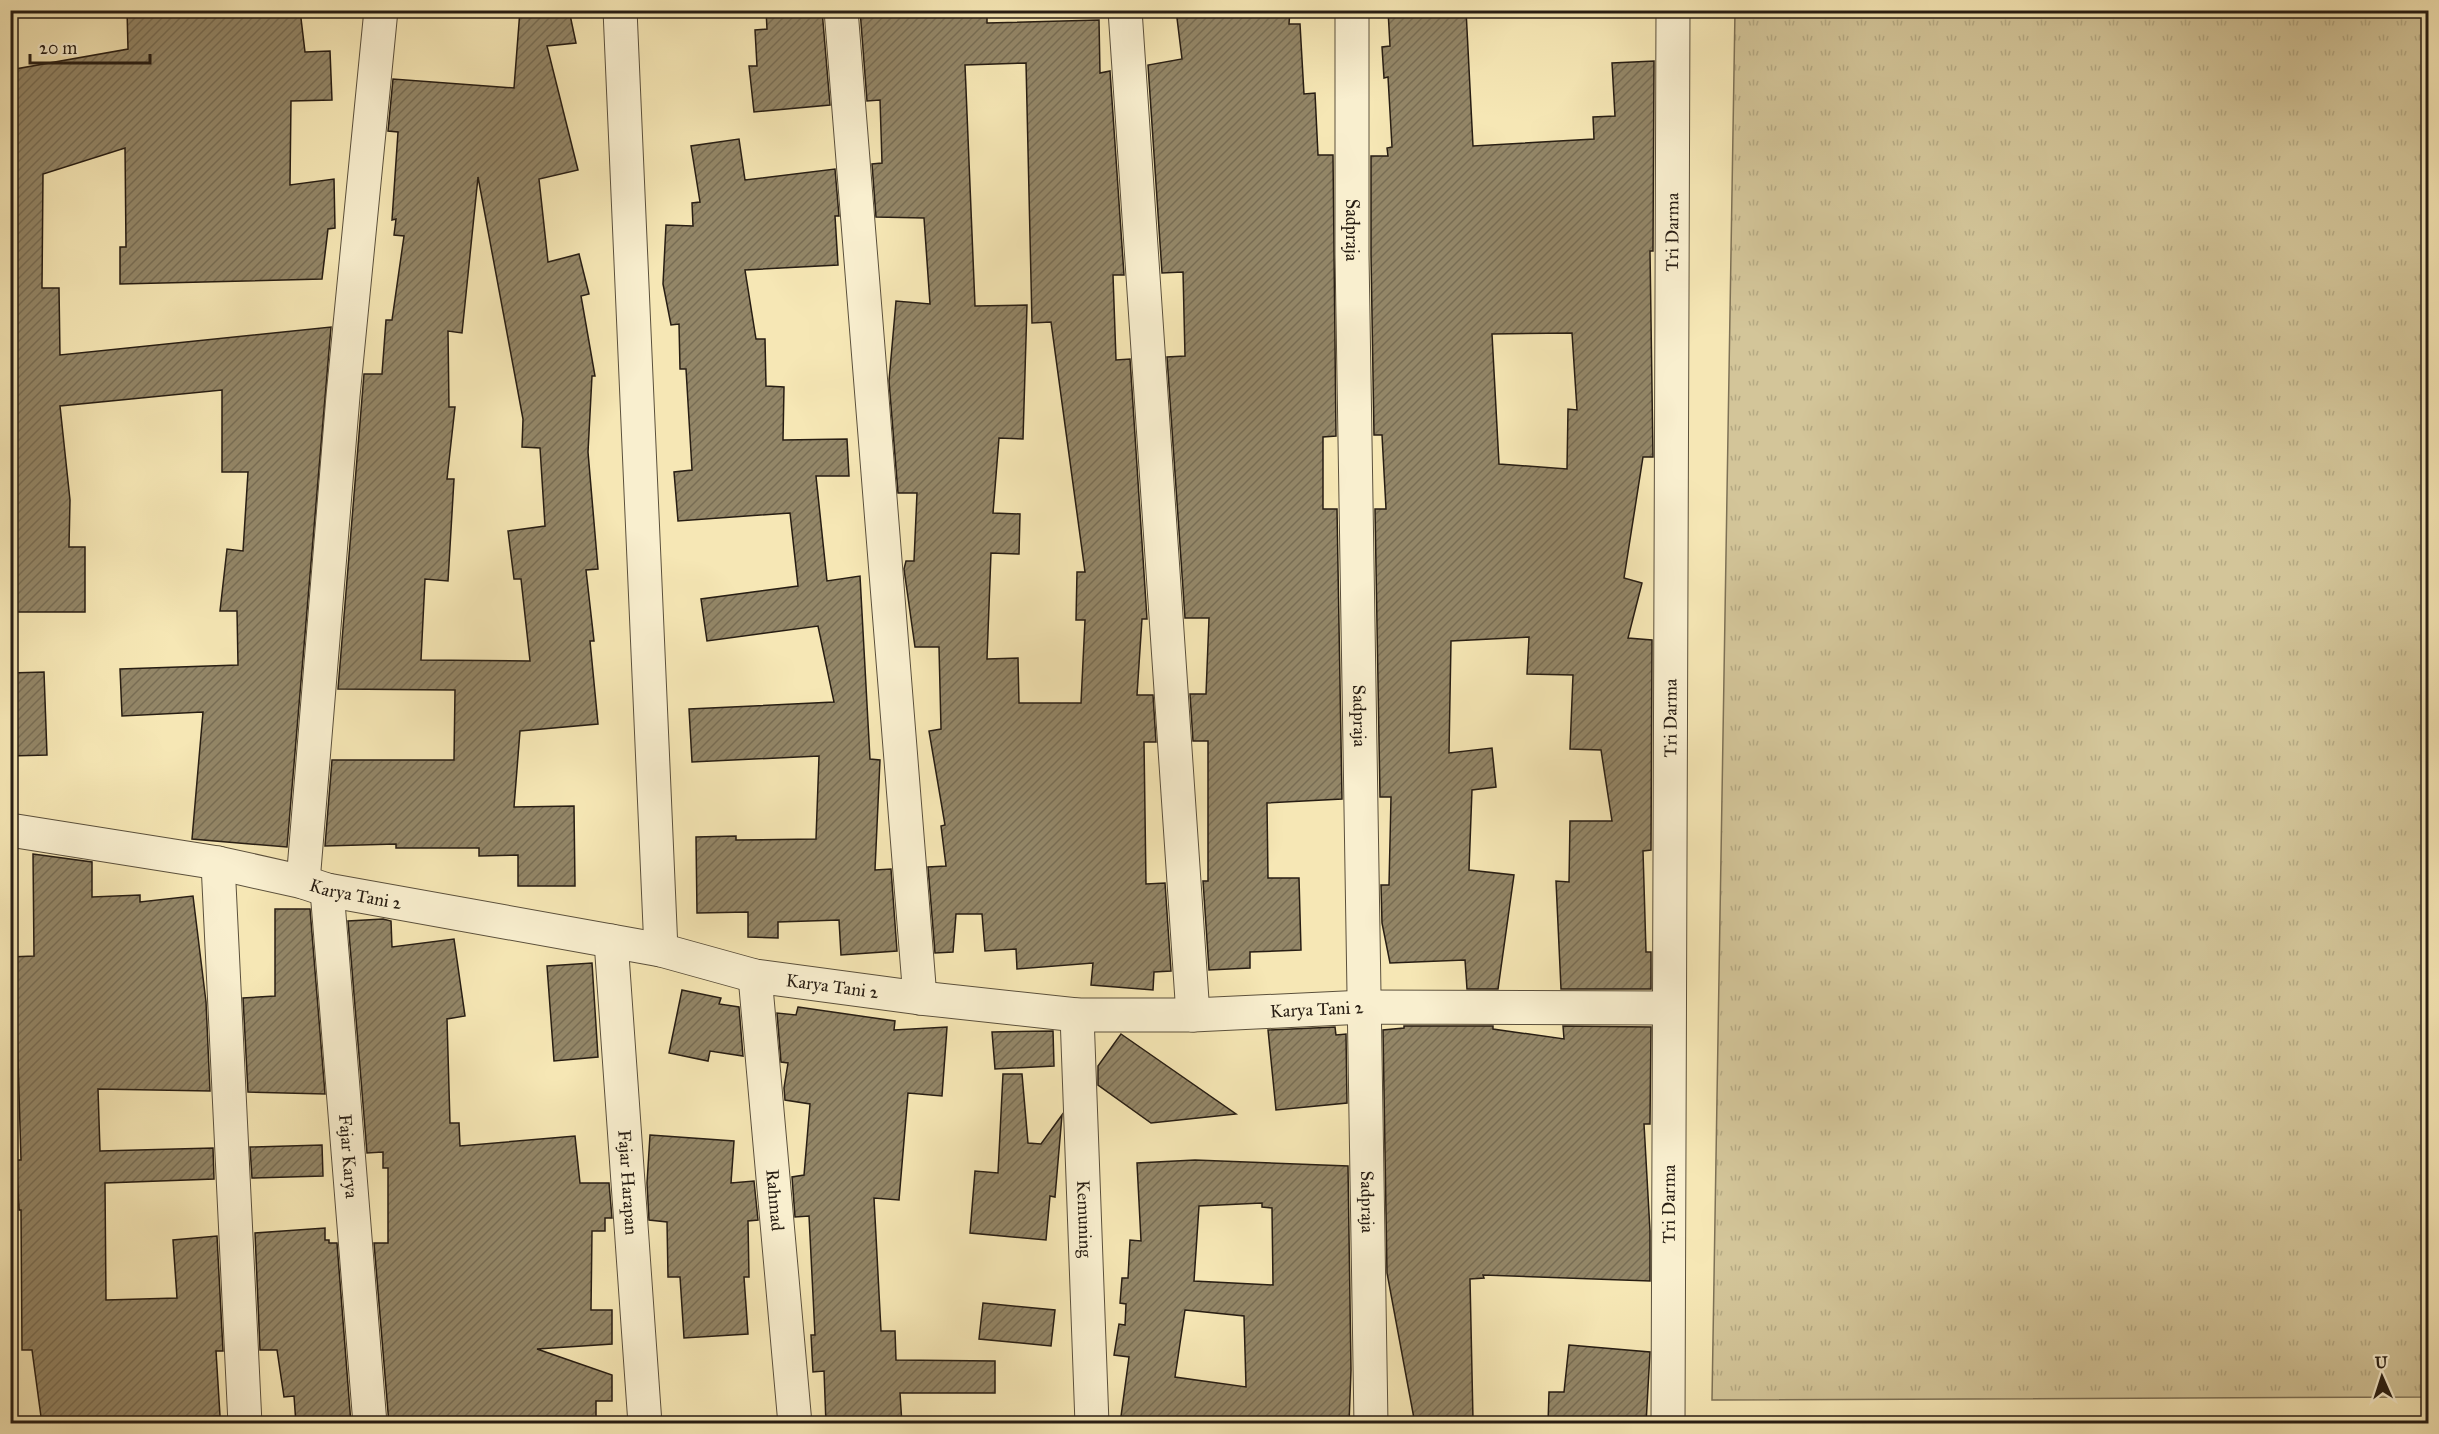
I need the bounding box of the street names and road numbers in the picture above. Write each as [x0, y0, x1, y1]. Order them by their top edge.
street label: Tri Darma [1661, 192, 1683, 271]
street label: Sadpraja [1341, 199, 1363, 262]
street label: Tri Darma [1659, 678, 1682, 757]
street label: Sadpraja [1348, 685, 1371, 748]
street label: Karya Tani 2 [307, 874, 404, 914]
street label: Karya Tani 2 [785, 969, 880, 1003]
street label: Karya Tani 2 [1269, 996, 1364, 1022]
street label: Fajar Karya [334, 1113, 363, 1200]
street label: Fajar Harapan [613, 1129, 643, 1236]
street label: Tri Darma [1658, 1164, 1680, 1243]
street label: Rahmad [761, 1168, 789, 1232]
street label: Sadpraja [1356, 1171, 1379, 1234]
street label: Kemuning [1072, 1180, 1097, 1259]

